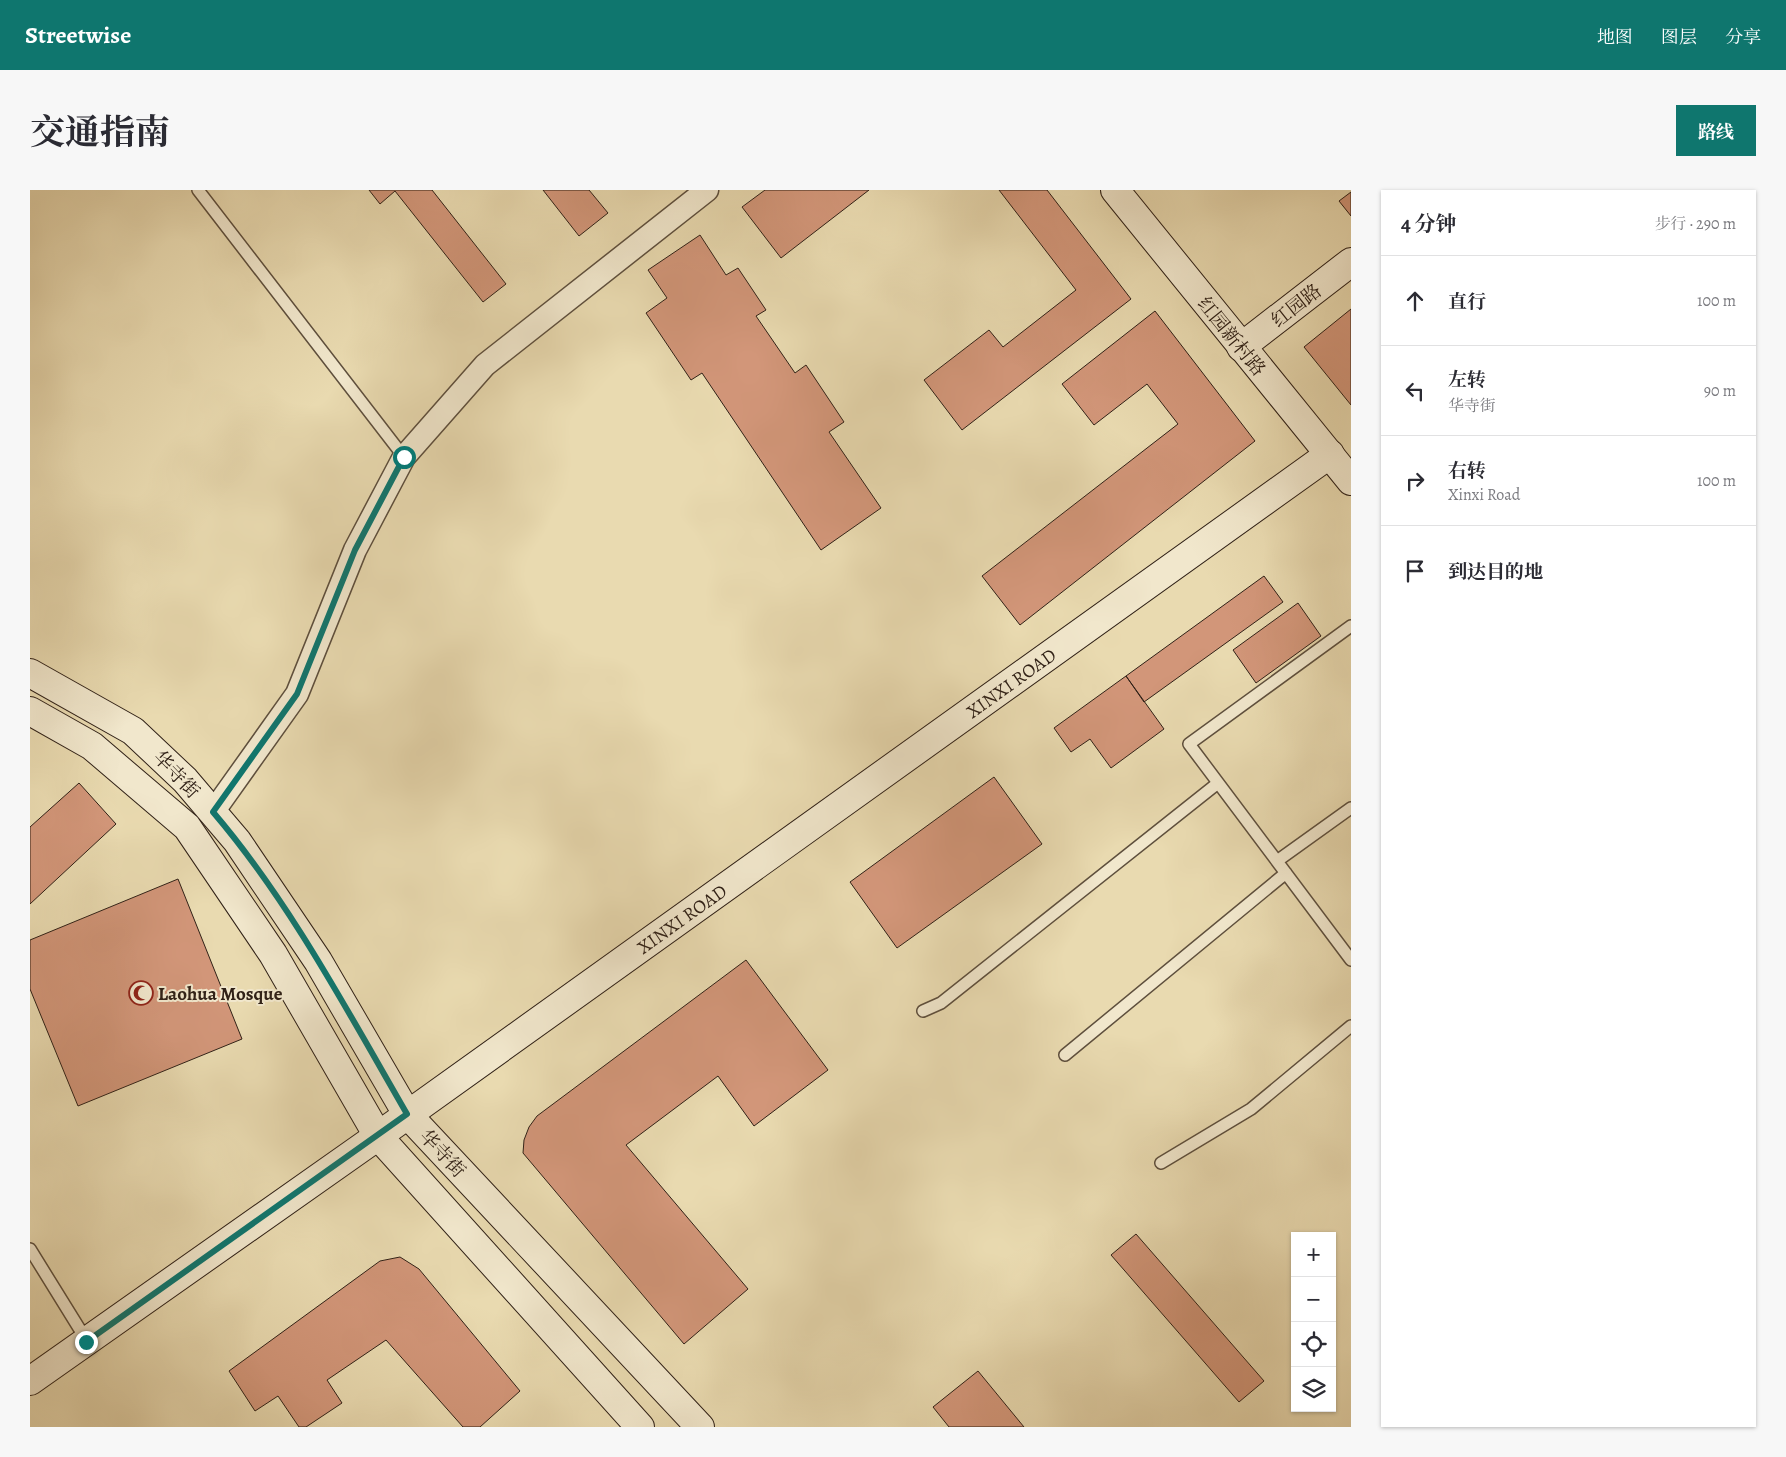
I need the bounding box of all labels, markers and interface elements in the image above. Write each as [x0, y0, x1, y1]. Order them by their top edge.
text: Streetwise [25, 19, 131, 51]
text: 地图 [1597, 25, 1633, 49]
text: 图层 [1661, 25, 1697, 49]
text: 分享 [1725, 25, 1761, 49]
button: 路线 [1676, 105, 1756, 156]
text: 交通指南 [30, 108, 170, 156]
text: 4 分钟 [1401, 210, 1457, 238]
text: 步行 · 290 m [1655, 213, 1736, 235]
street label: 红园路 [1266, 278, 1327, 334]
icon: ahead [1401, 287, 1429, 315]
text: 直行 [1448, 289, 1486, 315]
text: 100 m [1697, 290, 1736, 312]
street label: 红园新村路 [1191, 292, 1271, 382]
text: 左转 [1448, 367, 1486, 393]
icon: left [1401, 377, 1429, 405]
text: 90 m [1704, 380, 1736, 402]
text: 华寺街 [1448, 395, 1496, 417]
route start [393, 446, 416, 469]
text: 右转 [1448, 458, 1486, 484]
icon: right [1401, 467, 1429, 495]
text: 100 m [1697, 470, 1736, 492]
text: Xinxi Road [1448, 484, 1520, 506]
icon: arrive [1401, 557, 1429, 585]
text: 到达目的地 [1448, 559, 1543, 585]
street label: XINXI ROAD [961, 642, 1062, 725]
street label: 华寺街 [147, 745, 205, 804]
street label: XINXI ROAD [632, 878, 732, 960]
mosque icon: Laohua Mosque [128, 980, 154, 1006]
place label: Laohua Mosque [158, 981, 283, 1007]
street label: 华寺街 [413, 1124, 471, 1183]
map controls [1291, 1232, 1336, 1412]
button: + [1291, 1232, 1336, 1277]
button: − [1291, 1277, 1336, 1322]
button: locate [1291, 1322, 1336, 1367]
route end [75, 1331, 98, 1354]
button: layers [1291, 1367, 1336, 1412]

